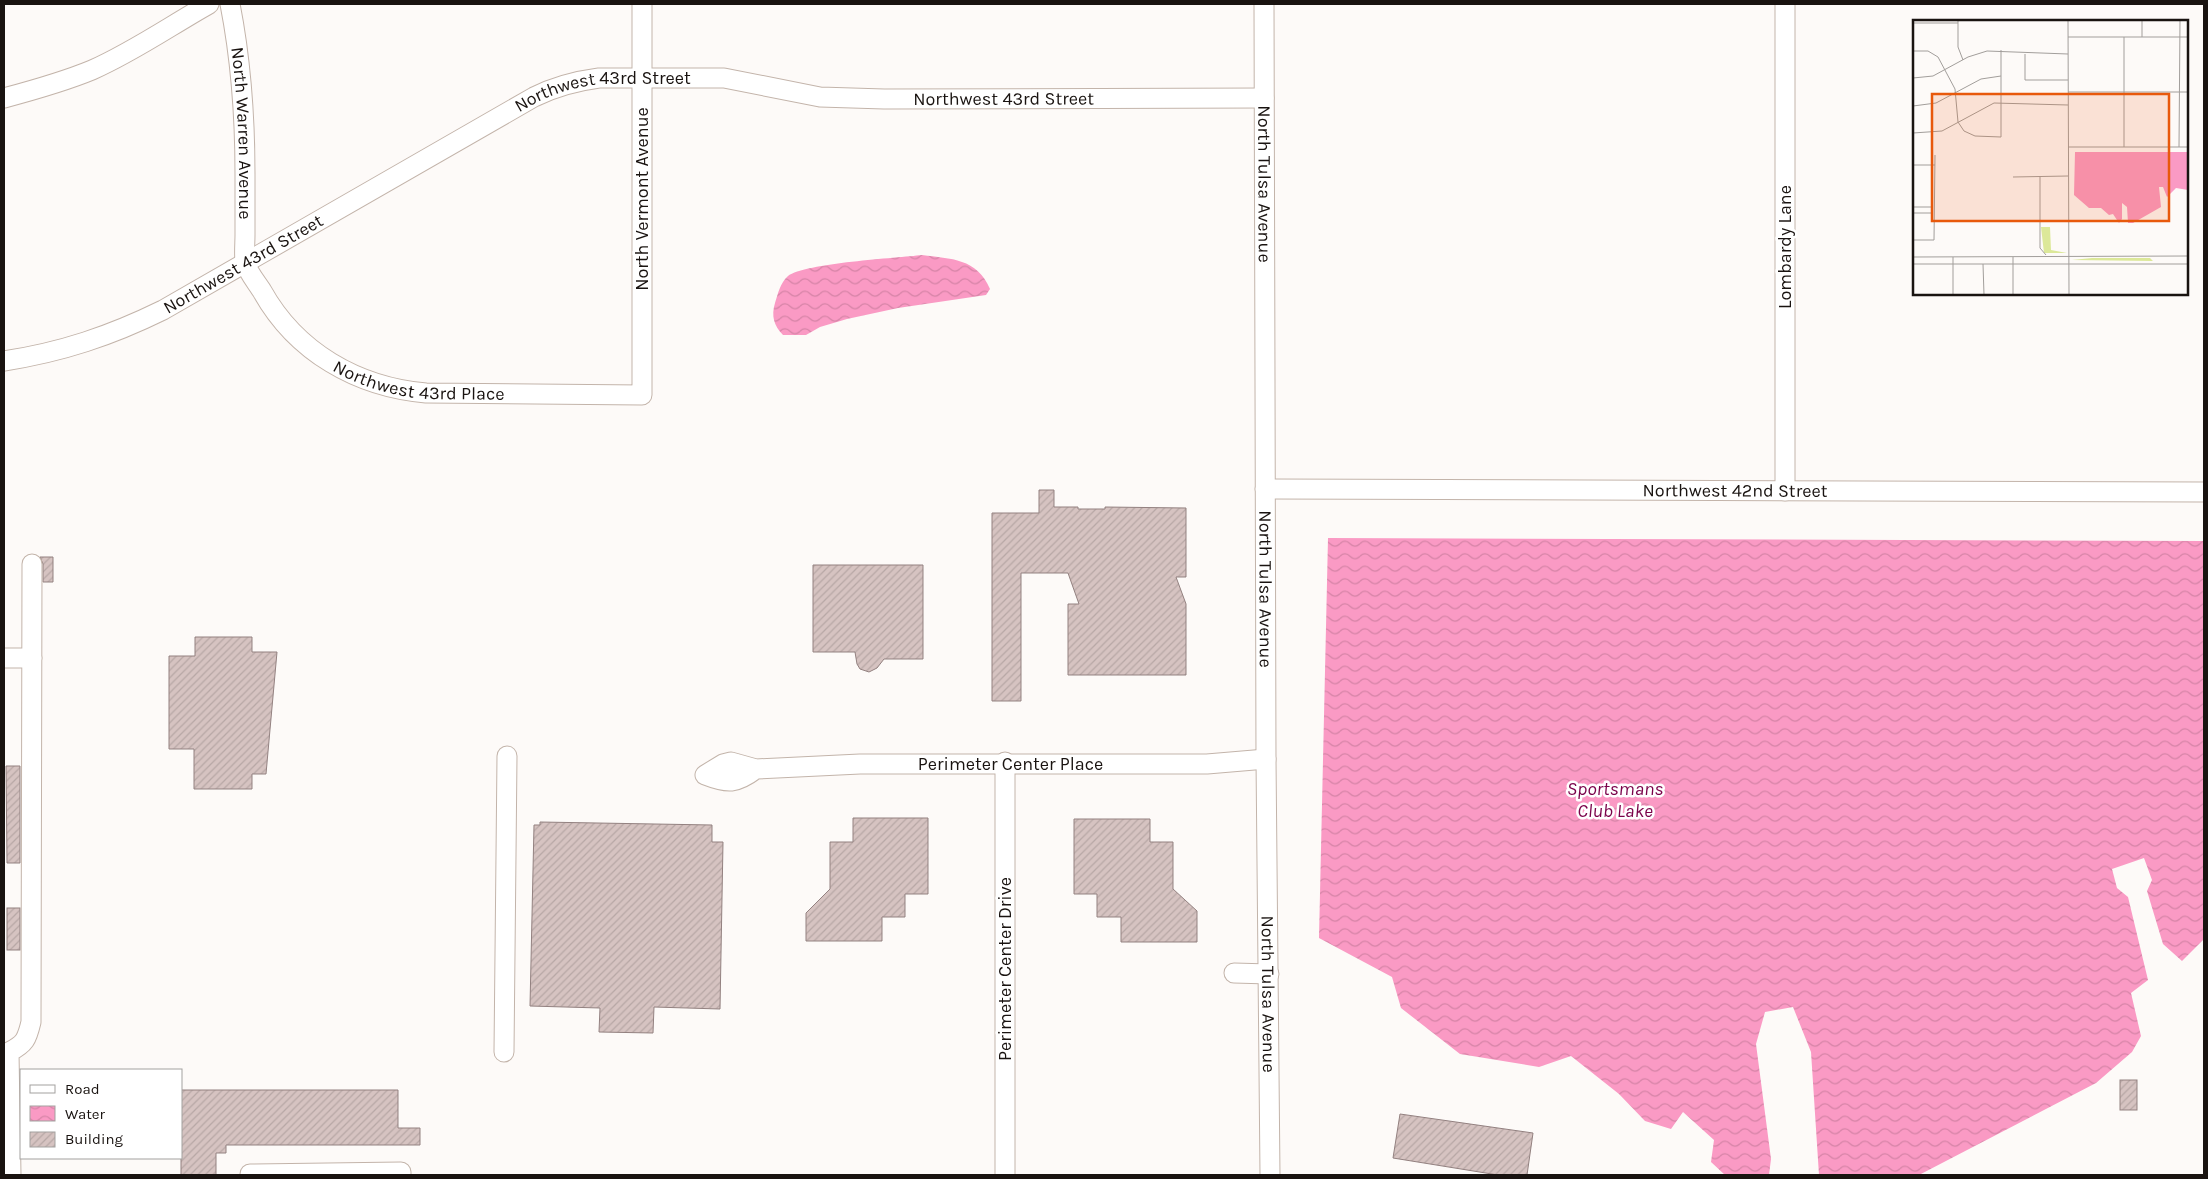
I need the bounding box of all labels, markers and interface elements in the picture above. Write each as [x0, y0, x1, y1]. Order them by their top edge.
inset map [1913, 20, 2188, 295]
street label: North Warren Avenue [226, 46, 256, 220]
street label: Northwest 43rd Street [510, 67, 691, 117]
street label: Northwest 43rd Street [913, 87, 1094, 110]
street label: North Tulsa Avenue [1253, 105, 1276, 263]
street label: North Vermont Avenue [631, 107, 653, 291]
street label: Lombardy Lane [1774, 185, 1796, 309]
street label: Northwest 43rd Street [159, 209, 327, 319]
street label: Northwest 43rd Place [329, 355, 505, 405]
street label: Northwest 42nd Street [1642, 479, 1828, 502]
street label: North Tulsa Avenue [1254, 510, 1277, 668]
street label: Perimeter Center Place [918, 753, 1103, 775]
water label: Sportsmans Club Lake [1567, 778, 1663, 822]
street label: Perimeter Center Drive [994, 877, 1016, 1061]
street label: North Tulsa Avenue [1257, 915, 1280, 1073]
legend [20, 1069, 182, 1159]
text: Road [65, 1080, 100, 1098]
text: Water [65, 1105, 106, 1123]
text: Building [65, 1130, 123, 1148]

